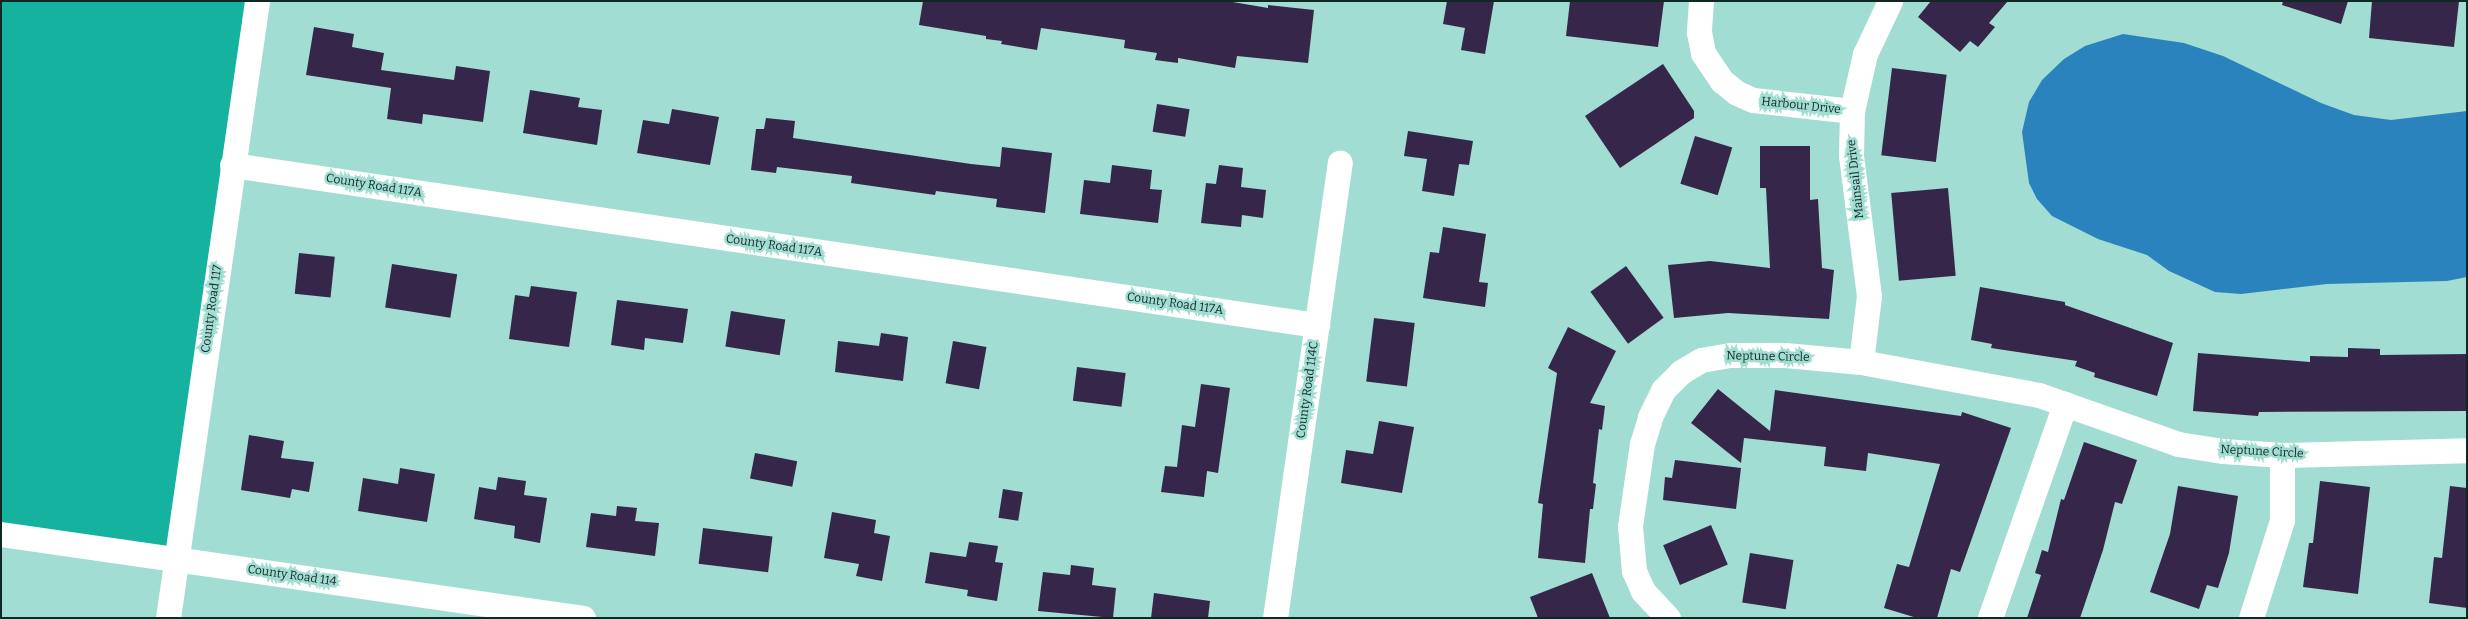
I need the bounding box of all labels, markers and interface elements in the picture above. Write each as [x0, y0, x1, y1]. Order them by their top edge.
street label: Harbour Drive [1761, 95, 1841, 117]
street label: Mainsail Drive [1845, 139, 1867, 219]
street label: County Road 117A [325, 171, 423, 201]
street label: County Road 117A [725, 232, 823, 260]
street label: County Road 117 [199, 264, 225, 354]
street label: County Road 117A [1126, 290, 1224, 318]
street label: County Road 114C [1294, 341, 1322, 439]
street label: Neptune Circle [1726, 349, 1810, 365]
street label: Neptune Circle [2220, 443, 2304, 461]
street label: County Road 114 [247, 563, 337, 589]

